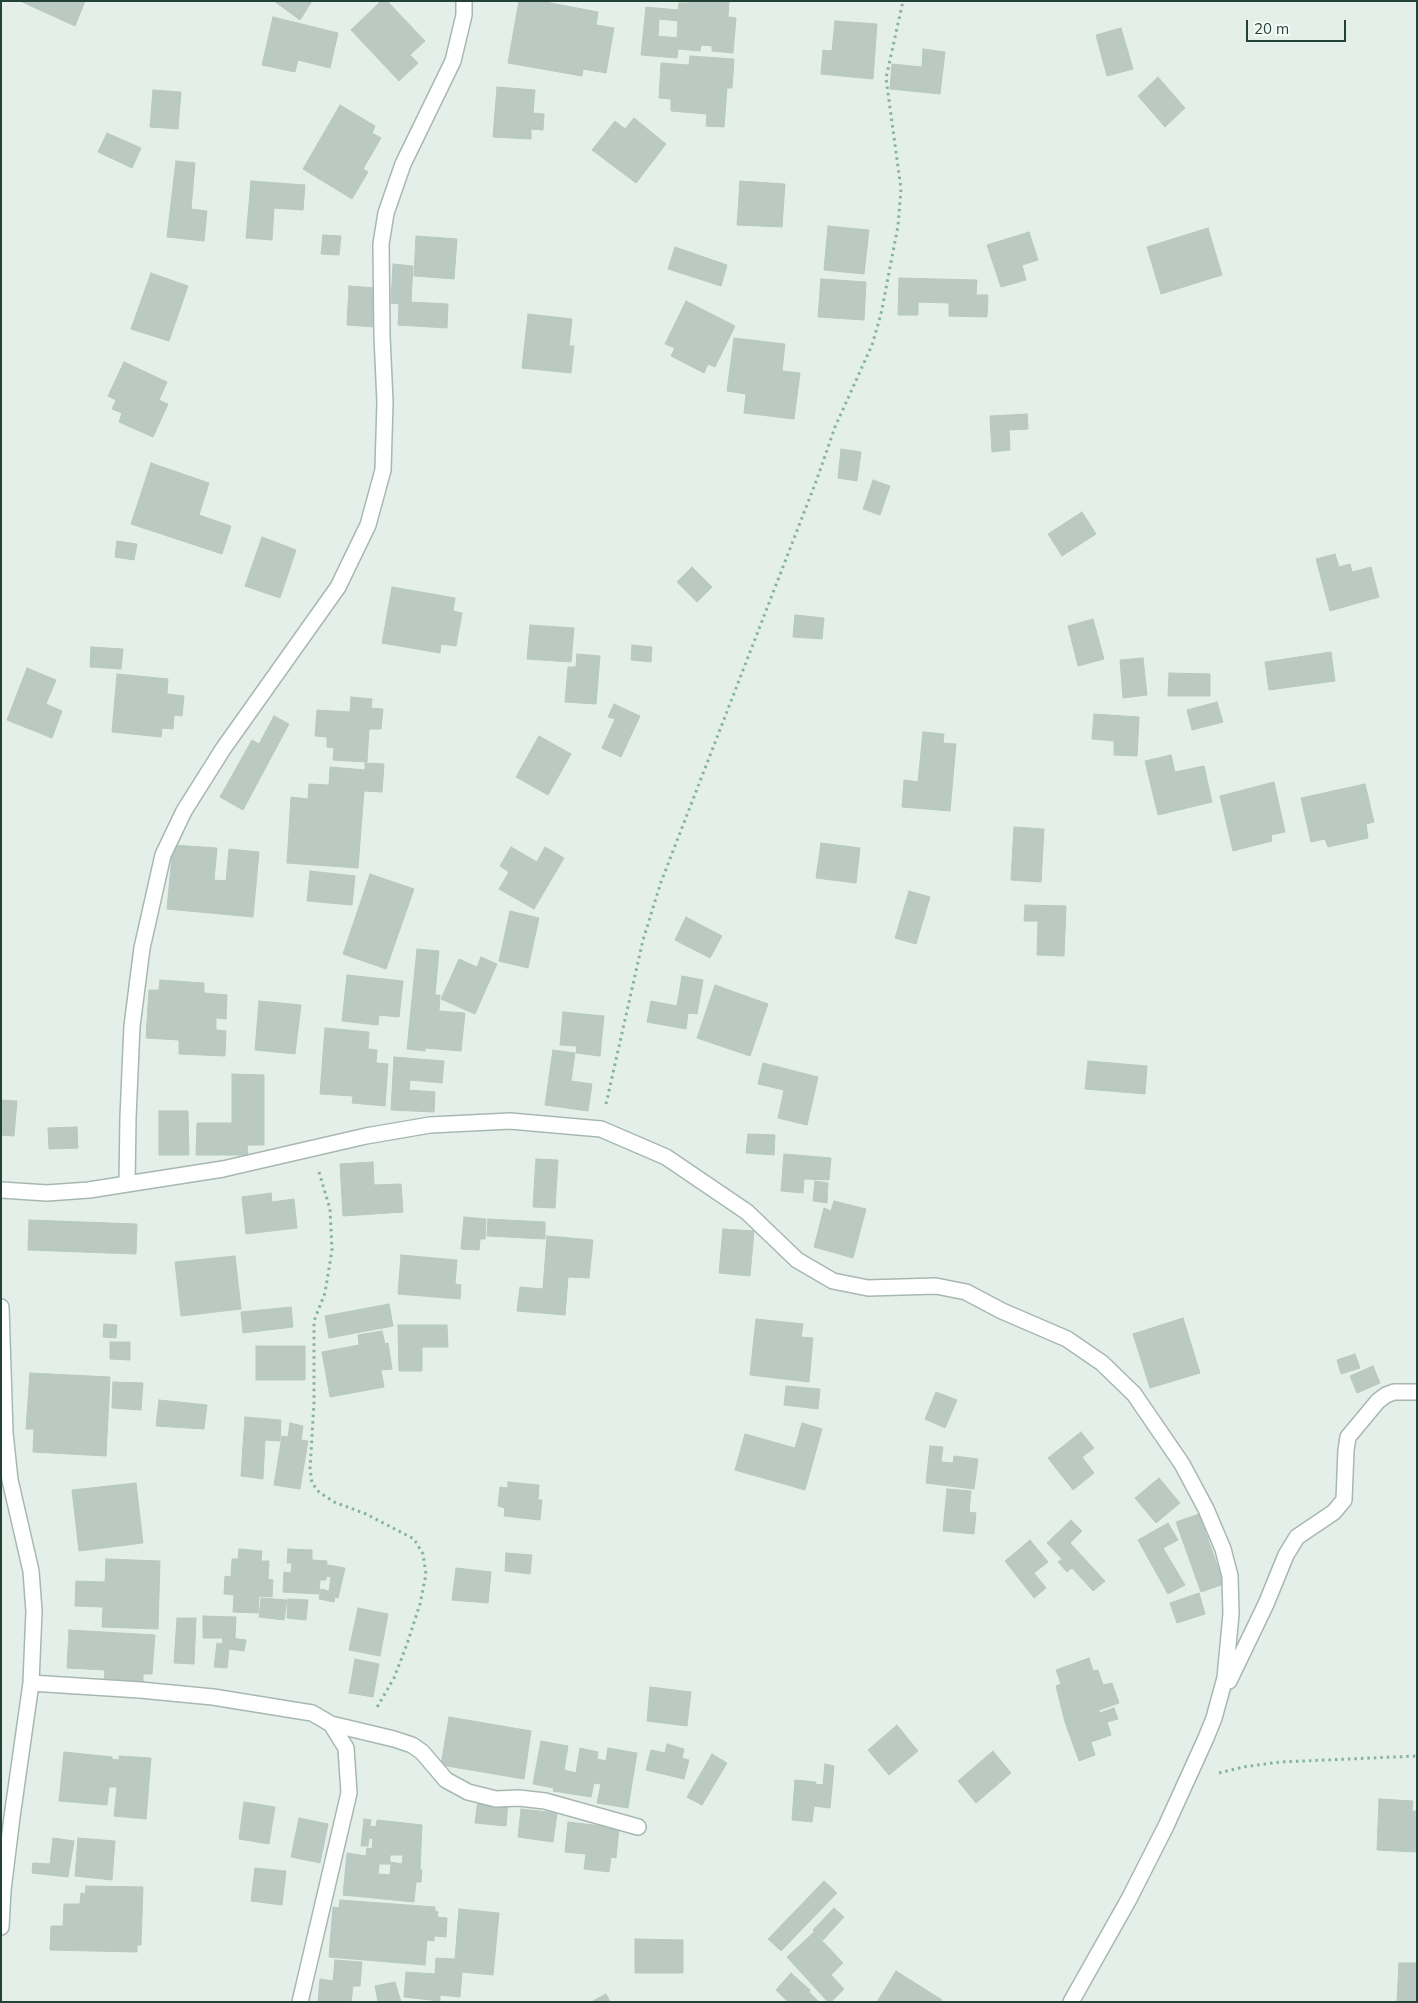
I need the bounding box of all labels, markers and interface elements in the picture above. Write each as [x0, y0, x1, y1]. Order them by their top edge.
scale bar [1248, 10, 1348, 42]
text: 20 m [1254, 19, 1289, 38]

